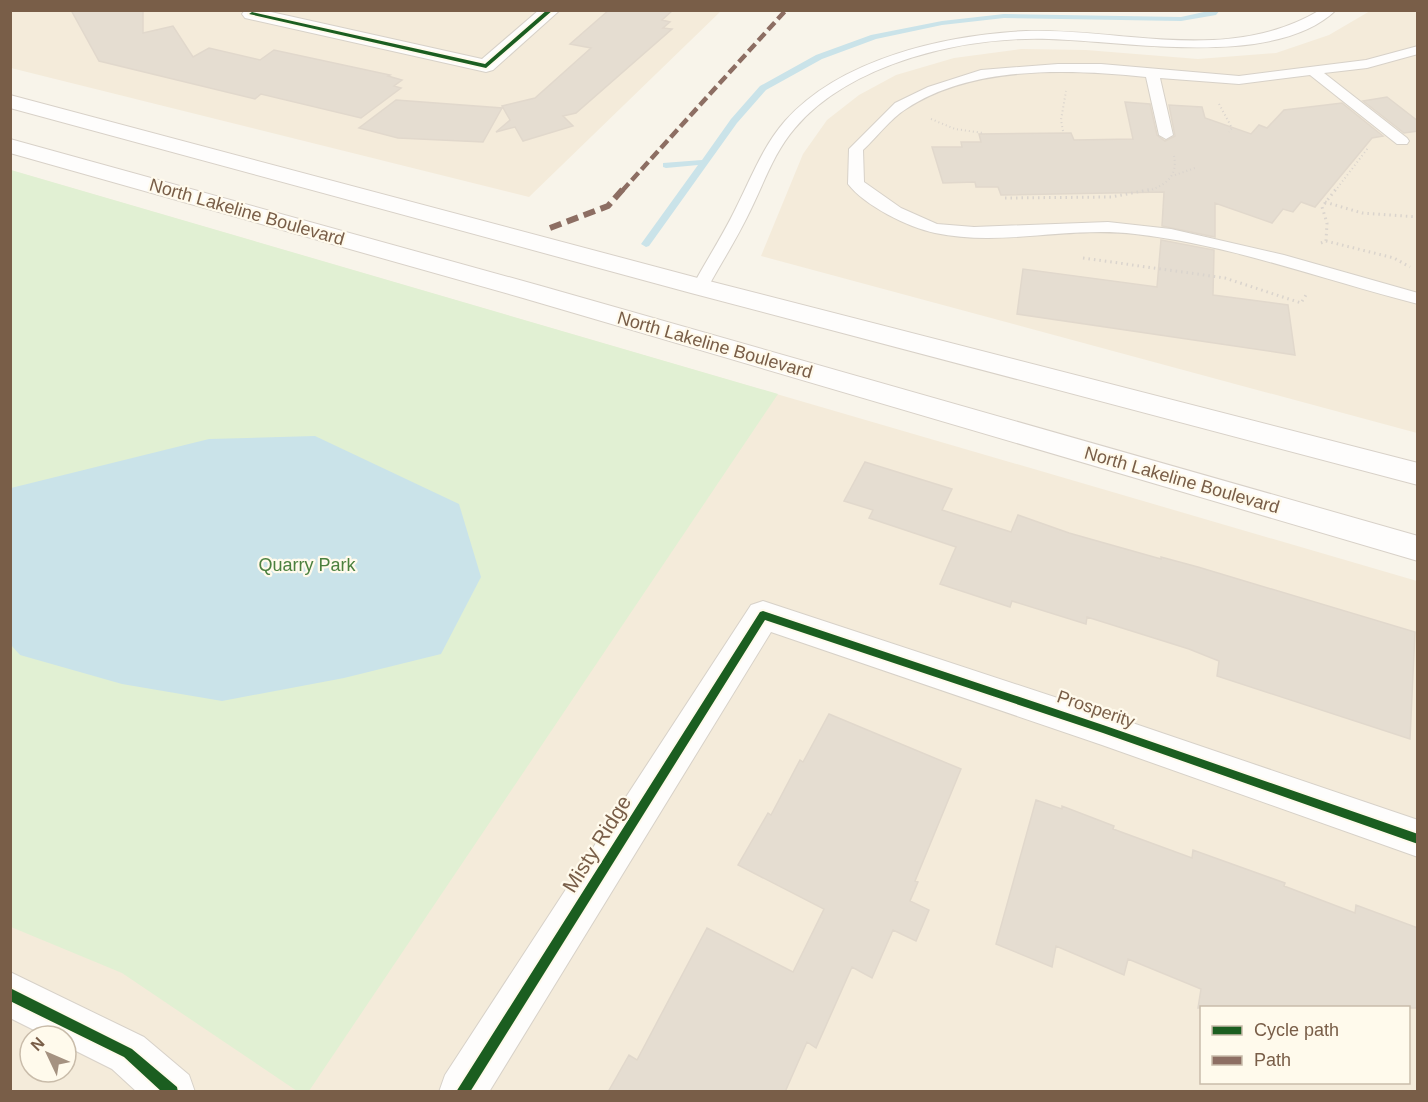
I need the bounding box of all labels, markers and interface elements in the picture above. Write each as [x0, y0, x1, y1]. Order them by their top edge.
street label: North Lakeline Boulevard [147, 175, 347, 249]
street label: North Lakeline Boulevard [615, 308, 815, 382]
street label: North Lakeline Boulevard [1082, 443, 1282, 517]
park label: Quarry Park [258, 555, 357, 575]
street label: Prosperity [1054, 686, 1138, 732]
street label: Misty Ridge [558, 791, 635, 896]
legend [1200, 1006, 1410, 1084]
text: Cycle path [1254, 1020, 1339, 1040]
north arrow [18, 1024, 78, 1084]
text: N [27, 1034, 48, 1054]
text: Path [1254, 1050, 1291, 1070]

